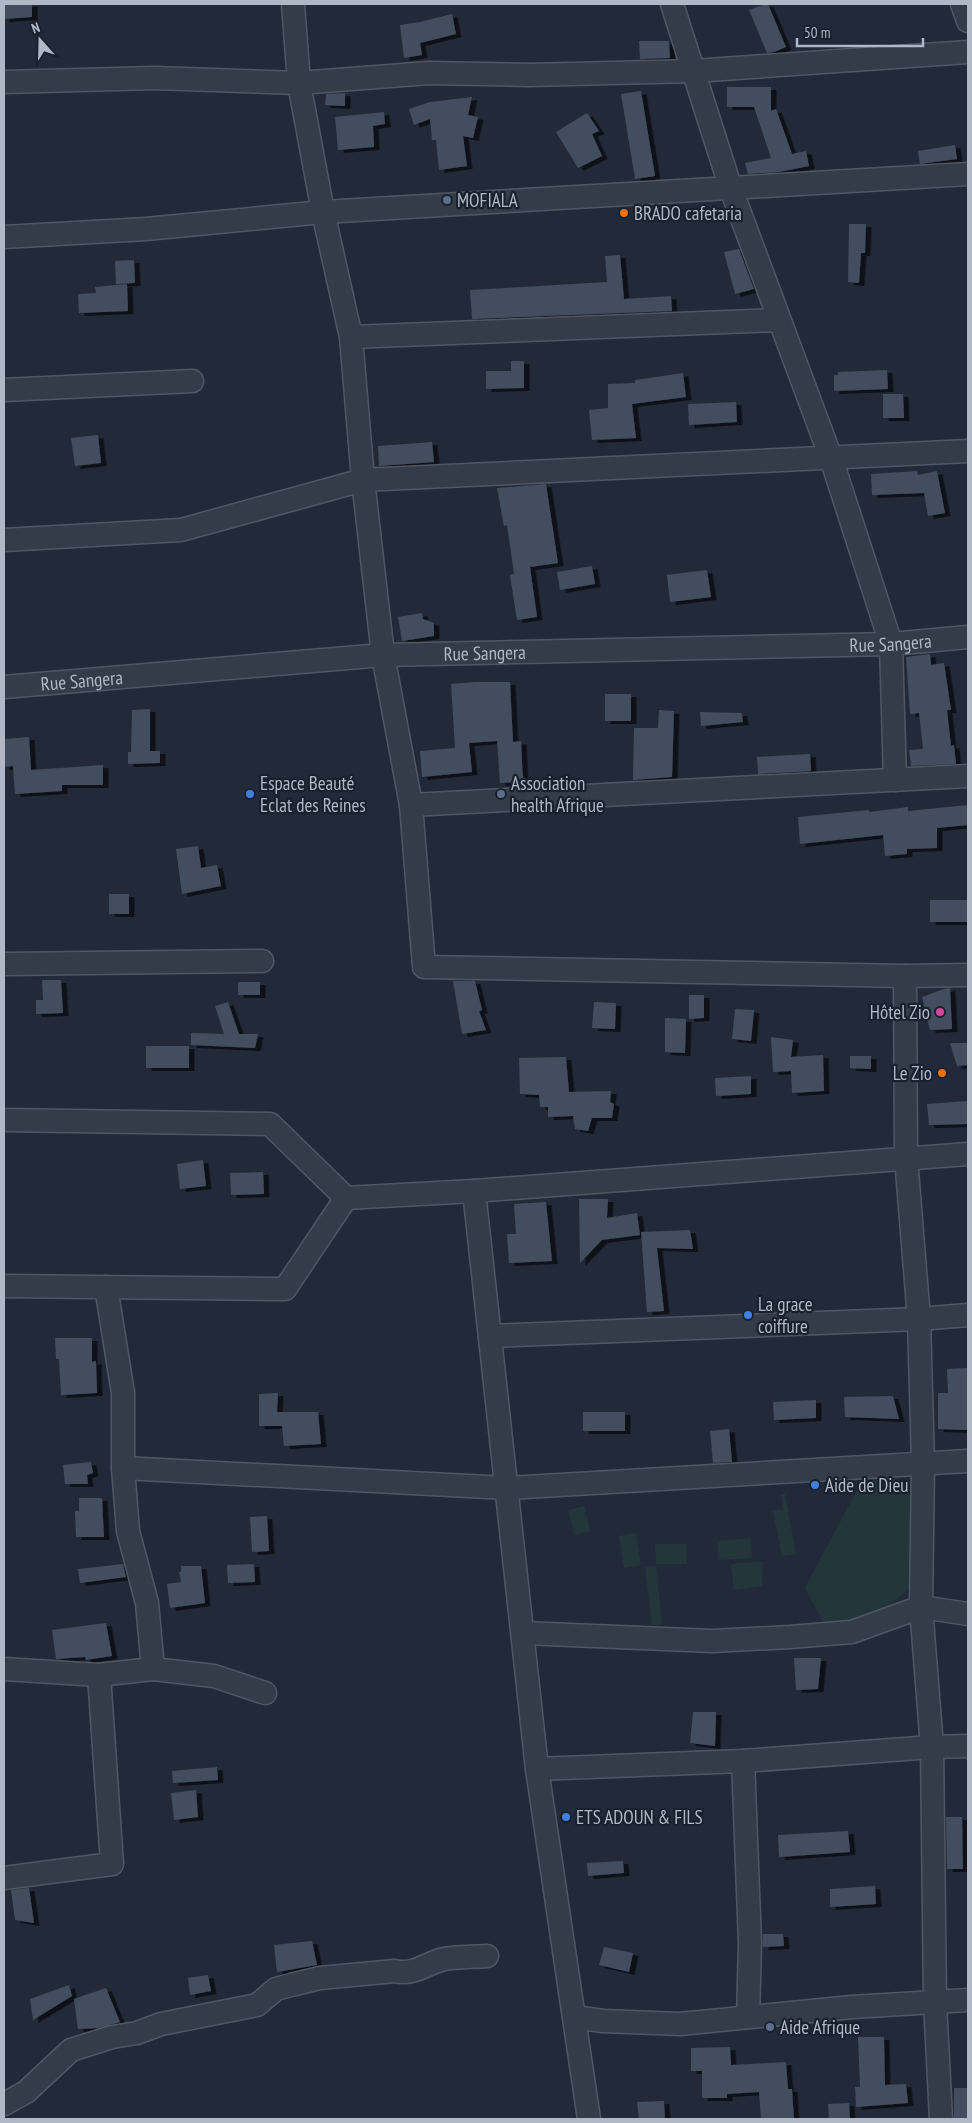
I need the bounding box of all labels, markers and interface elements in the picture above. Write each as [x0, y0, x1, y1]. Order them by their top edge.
north arrow [15, 15, 65, 65]
scale bar [797, 15, 923, 47]
text: N [29, 18, 42, 38]
text: 50 m [804, 23, 830, 42]
place label: MOFIALA [457, 188, 518, 212]
marker: MOFIALA [441, 194, 453, 206]
place label: BRADO cafetaria [634, 201, 742, 225]
marker: BRADO cafetaria [618, 207, 630, 219]
street label: Rue Sangera [849, 628, 933, 657]
street label: Rue Sangera [443, 640, 526, 666]
street label: Rue Sangera [40, 665, 124, 696]
place label: Espace Beauté Eclat des Reines [260, 771, 366, 817]
place label: Association health Afrique [511, 771, 604, 817]
marker: Espace Beauté Eclat des Reines [244, 788, 256, 800]
marker: Association health Afrique [495, 788, 507, 800]
place label: Hôtel Zio [870, 1000, 930, 1024]
marker: Hôtel Zio [934, 1006, 946, 1018]
place label: Le Zio [893, 1061, 932, 1085]
marker: Le Zio [936, 1067, 948, 1079]
place label: La grace coiffure [758, 1292, 813, 1338]
marker: La grace coiffure [742, 1309, 754, 1321]
place label: Aide de Dieu [825, 1473, 909, 1497]
marker: Aide de Dieu [809, 1479, 821, 1491]
place label: ETS ADOUN & FILS [576, 1805, 703, 1829]
marker: ETS ADOUN & FILS [560, 1811, 572, 1823]
place label: Aide Afrique [780, 2015, 860, 2039]
marker: Aide Afrique [764, 2021, 776, 2033]

